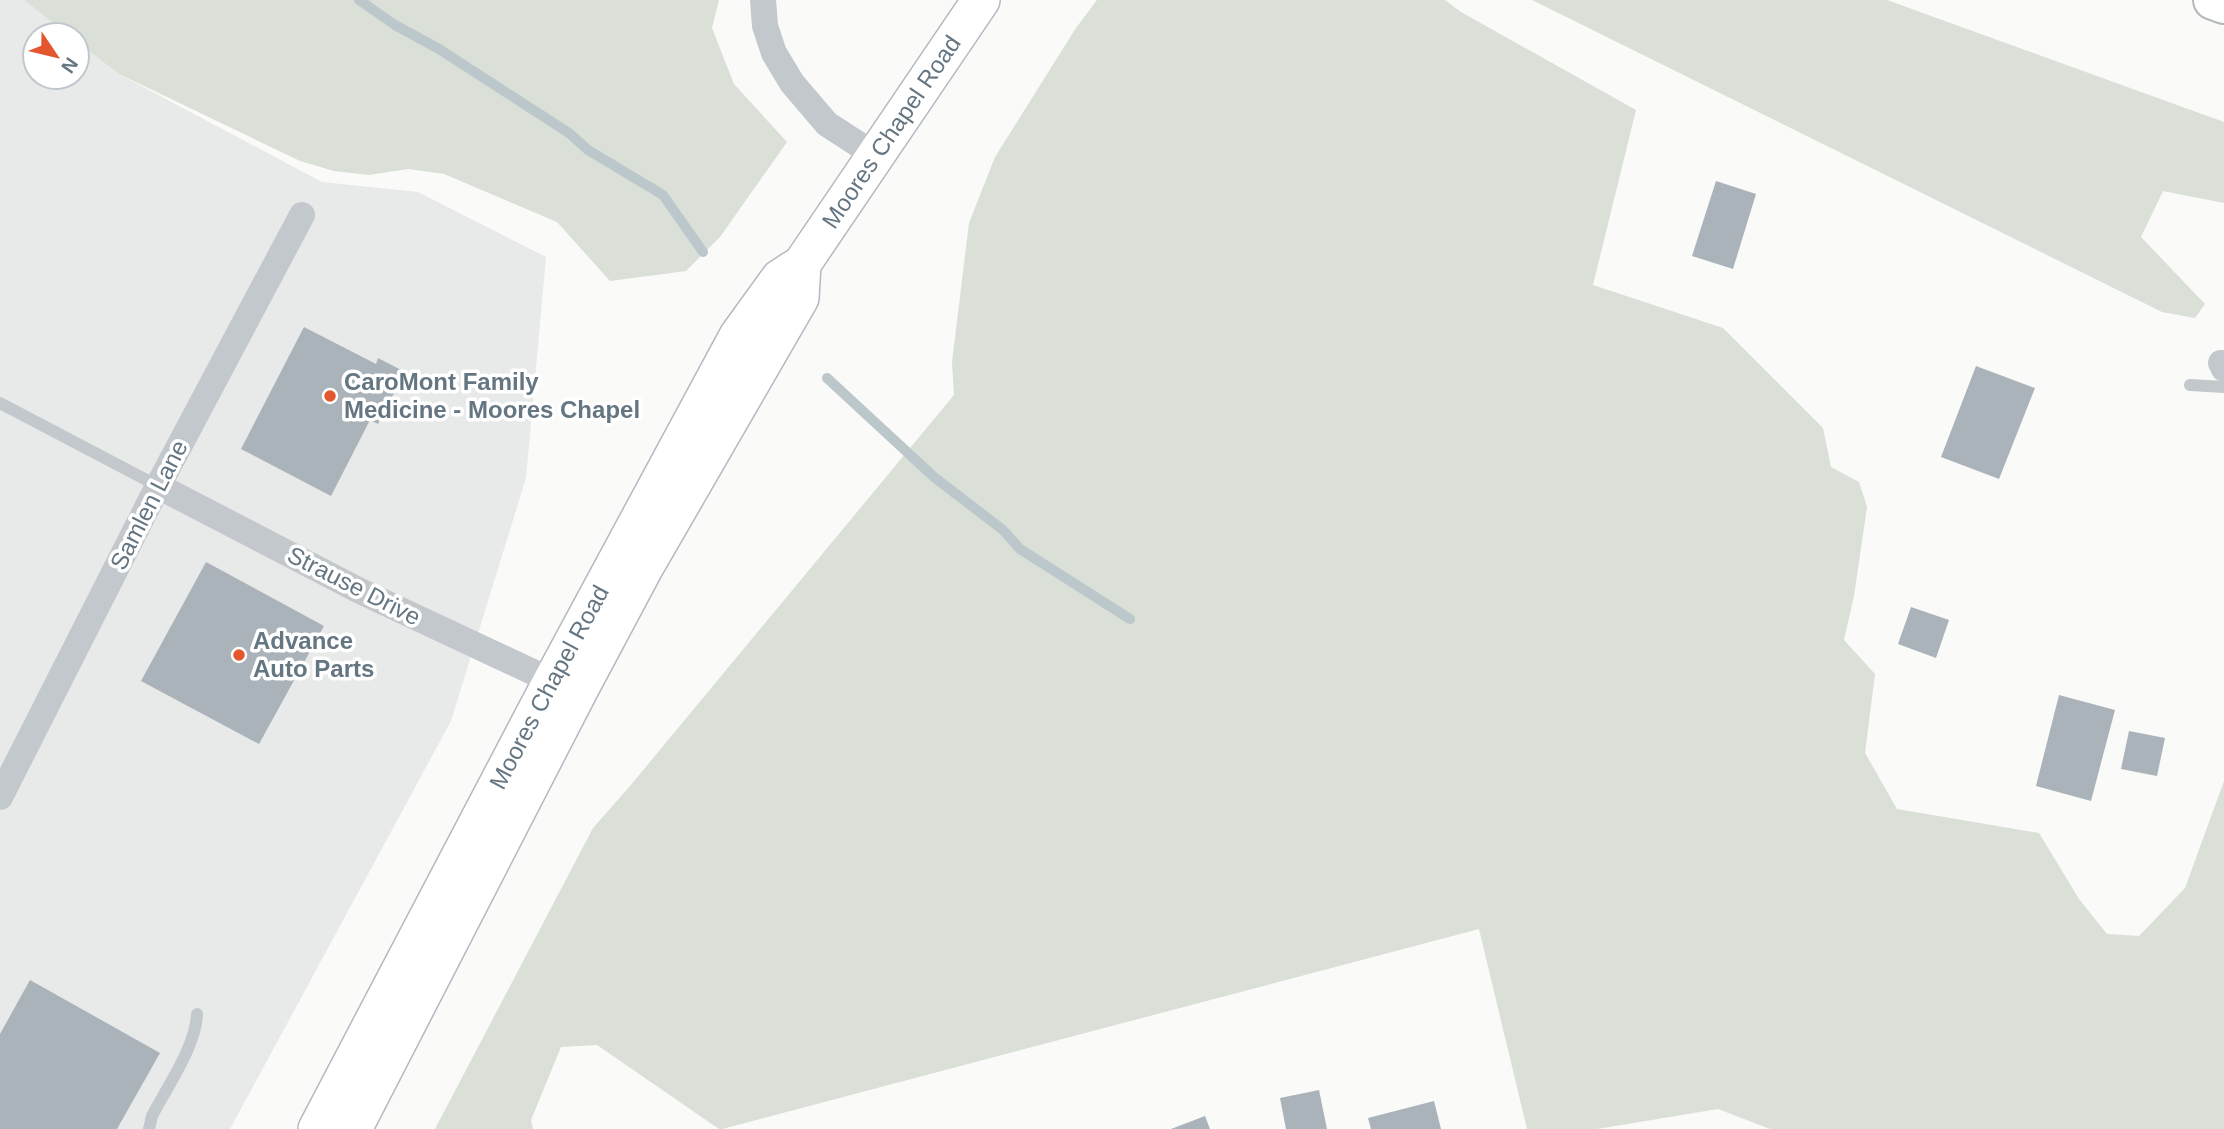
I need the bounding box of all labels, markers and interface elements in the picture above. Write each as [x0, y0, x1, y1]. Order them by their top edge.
north arrow [21, 21, 91, 91]
street label: Moores Chapel Road [816, 30, 966, 233]
text: N [57, 54, 82, 77]
place label: CaroMont Family Medicine - Moores Chapel [344, 368, 640, 423]
marker: CaroMont Family Medicine - Moores Chapel [322, 388, 338, 404]
street label: Samlen Lane [104, 436, 193, 574]
street label: Strause Drive [283, 541, 425, 631]
street label: Moores Chapel Road [484, 581, 614, 794]
place label: Advance Auto Parts [253, 627, 374, 682]
marker: Advance Auto Parts [231, 647, 247, 663]

